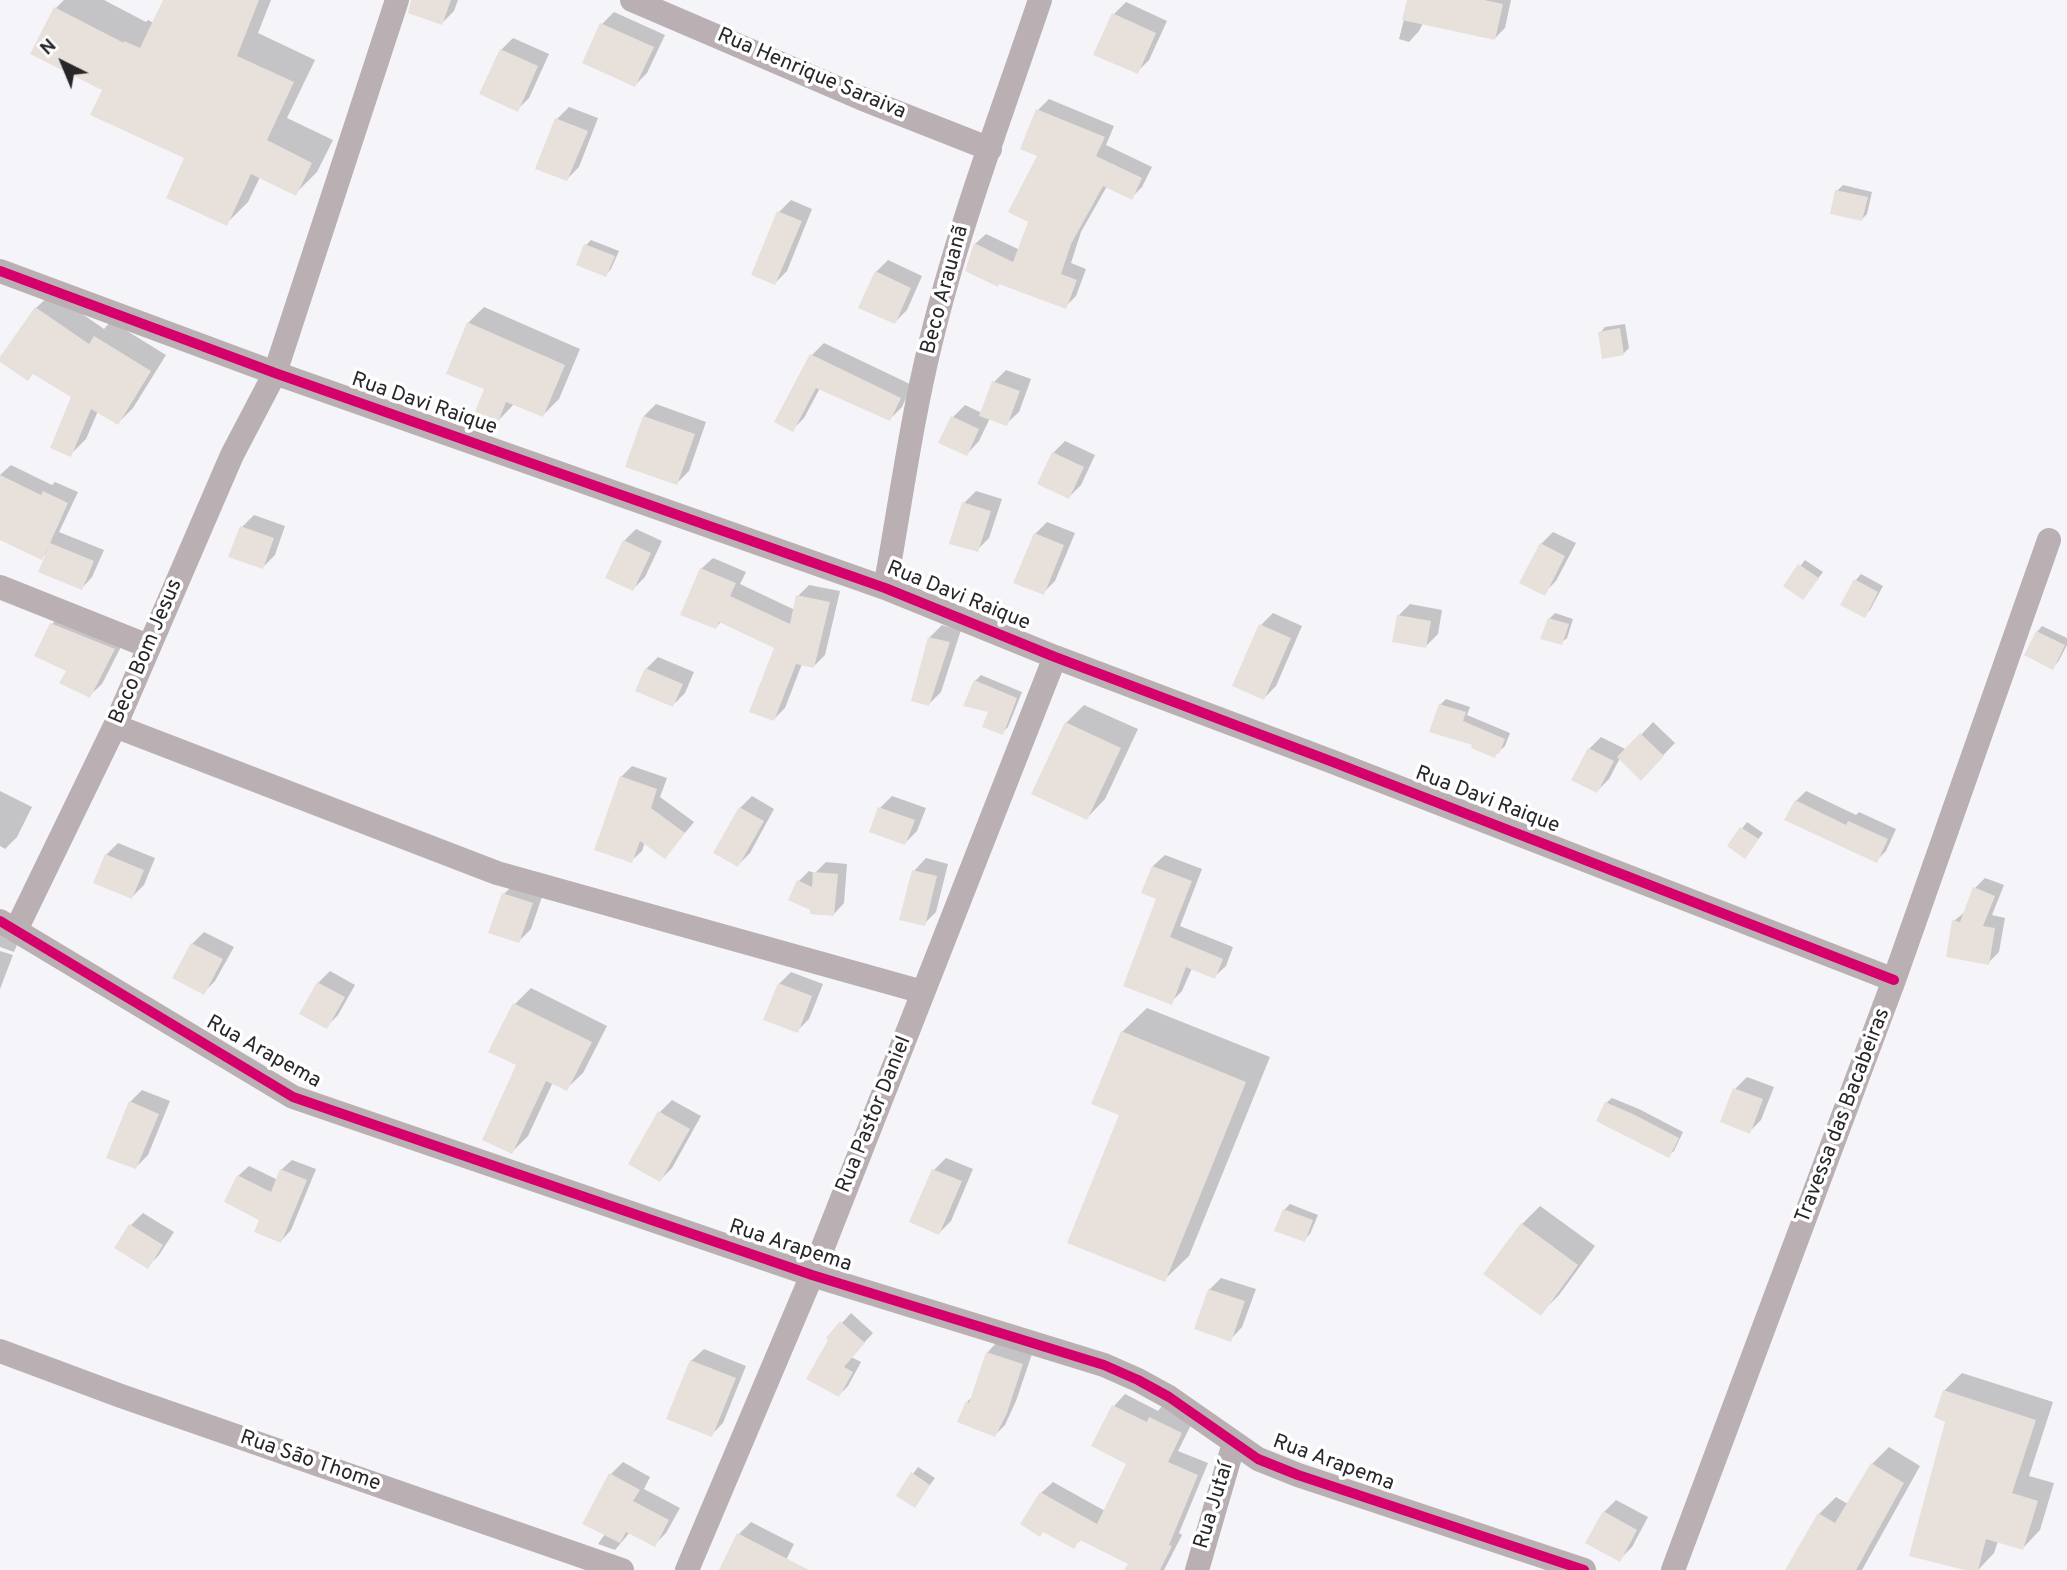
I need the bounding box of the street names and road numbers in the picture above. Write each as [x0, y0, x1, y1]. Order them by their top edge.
street label: Rua Henrique Saraiva [713, 24, 909, 126]
street label: Beco Arauanã [917, 223, 975, 357]
street label: Rua Davi Raique [348, 368, 500, 442]
street label: Rua Davi Raique [883, 557, 1033, 637]
street label: Beco Bom Jesus [105, 576, 189, 728]
street label: Rua Davi Raique [1411, 762, 1563, 840]
street label: Travessa das Bacabeiras [1791, 1005, 1897, 1227]
street label: Rua Arapema [201, 1011, 325, 1095]
street label: Rua Pastor Daniel [832, 1033, 918, 1197]
street label: Rua Arapema [725, 1215, 855, 1279]
street label: Rua São Thome [236, 1426, 384, 1498]
street label: Rua Arapema [1269, 1430, 1397, 1498]
street label: Rua Jutaí [1190, 1460, 1240, 1552]

